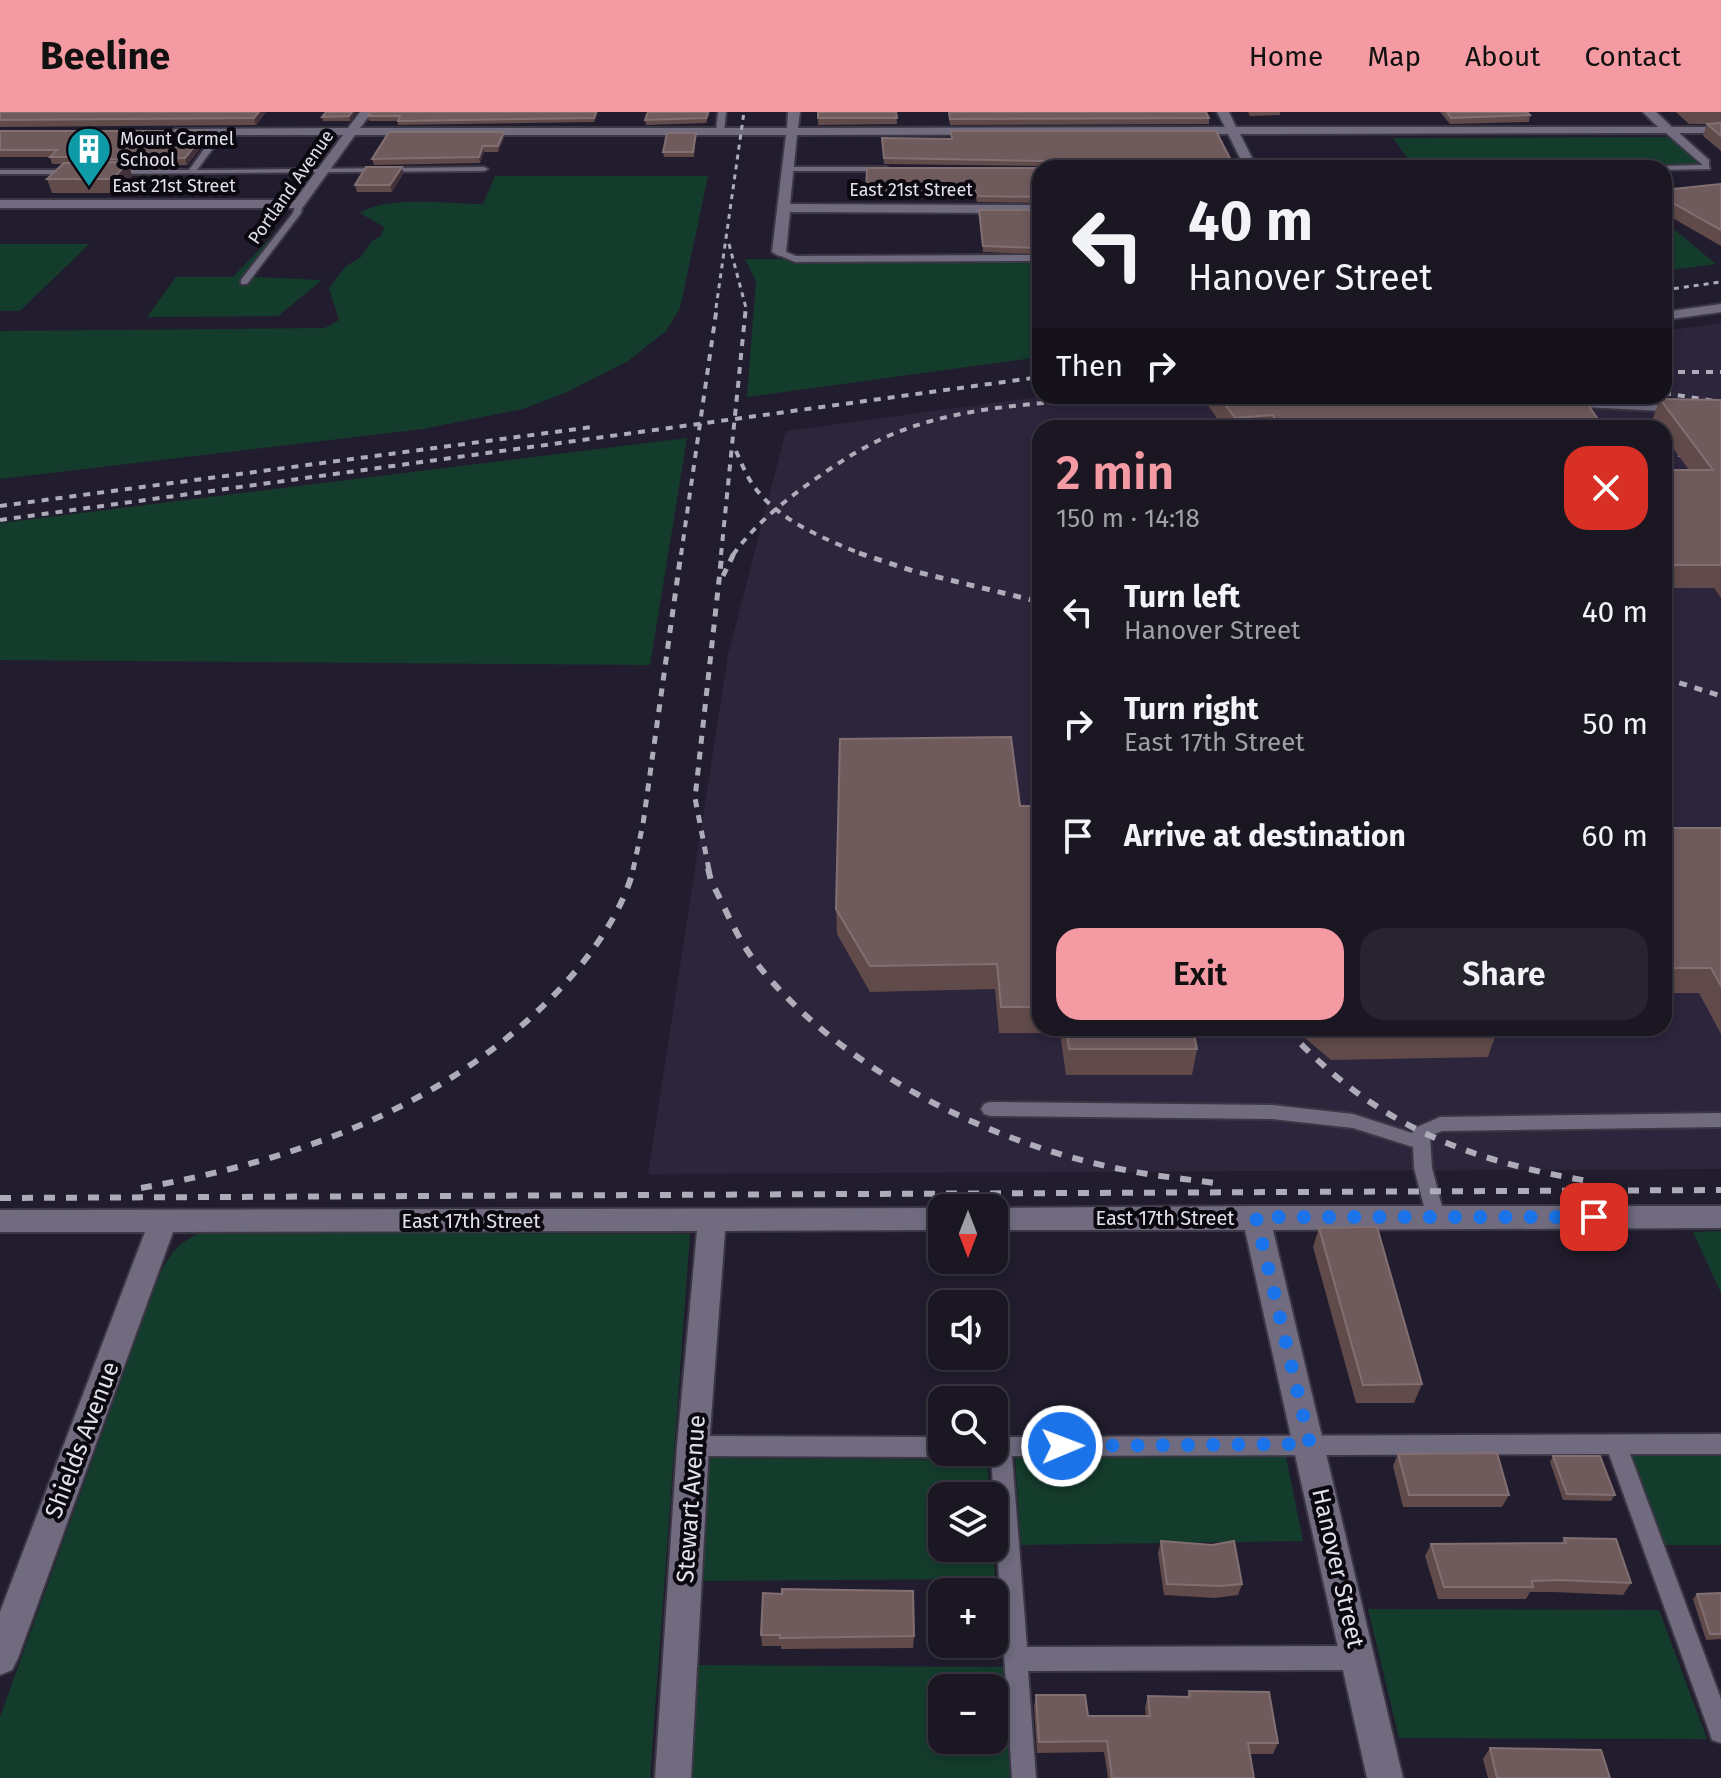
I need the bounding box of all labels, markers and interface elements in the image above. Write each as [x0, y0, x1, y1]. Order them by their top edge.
text: Beeline [40, 33, 170, 79]
text: Home [1249, 40, 1323, 73]
text: Map [1367, 40, 1421, 73]
text: About [1465, 40, 1540, 73]
text: Contact [1584, 40, 1681, 73]
building icon: Mount Carmel School [65, 125, 113, 188]
street label: Portland Avenue [243, 126, 339, 248]
place label: Mount Carmel School [120, 128, 234, 171]
street label: East 21st Street [112, 175, 236, 197]
street label: East 21st Street [849, 179, 973, 201]
text: 40 m [1188, 188, 1313, 255]
icon: left [1056, 192, 1160, 296]
text: Hanover Street [1188, 256, 1432, 300]
icon: right [1139, 344, 1183, 388]
text: Then [1056, 348, 1123, 384]
text: 2 min [1056, 444, 1174, 502]
button: close [1564, 446, 1648, 530]
text: 150 m · 14:18 [1056, 503, 1200, 534]
text: Turn left [1124, 579, 1240, 615]
icon: left [1056, 590, 1100, 634]
text: 40 m [1582, 594, 1648, 630]
text: Hanover Street [1124, 615, 1300, 646]
text: Turn right [1124, 691, 1259, 727]
icon: right [1056, 702, 1100, 746]
text: 50 m [1583, 706, 1648, 742]
text: East 17th Street [1124, 727, 1305, 758]
icon: arrive [1056, 814, 1100, 858]
text: Arrive at destination [1124, 818, 1406, 854]
text: 60 m [1582, 818, 1648, 854]
button: Exit [1056, 928, 1344, 1020]
button: Share [1360, 928, 1648, 1020]
pin [1560, 1183, 1628, 1251]
north arrow [928, 1194, 1008, 1274]
map controls [928, 1194, 1008, 1754]
icon: arrive [1572, 1195, 1616, 1239]
street label: East 17th Street [1095, 1206, 1235, 1230]
street label: East 17th Street [401, 1209, 541, 1233]
button: sound [928, 1290, 1008, 1370]
street label: Shields Avenue [39, 1358, 125, 1522]
button: search [928, 1386, 1008, 1466]
position arrow [1020, 1404, 1104, 1488]
street label: Stewart Avenue [671, 1414, 711, 1584]
button: layers [928, 1482, 1008, 1562]
street label: Hanover Street [1306, 1485, 1370, 1651]
button: + [928, 1578, 1008, 1658]
button: − [928, 1674, 1008, 1754]

